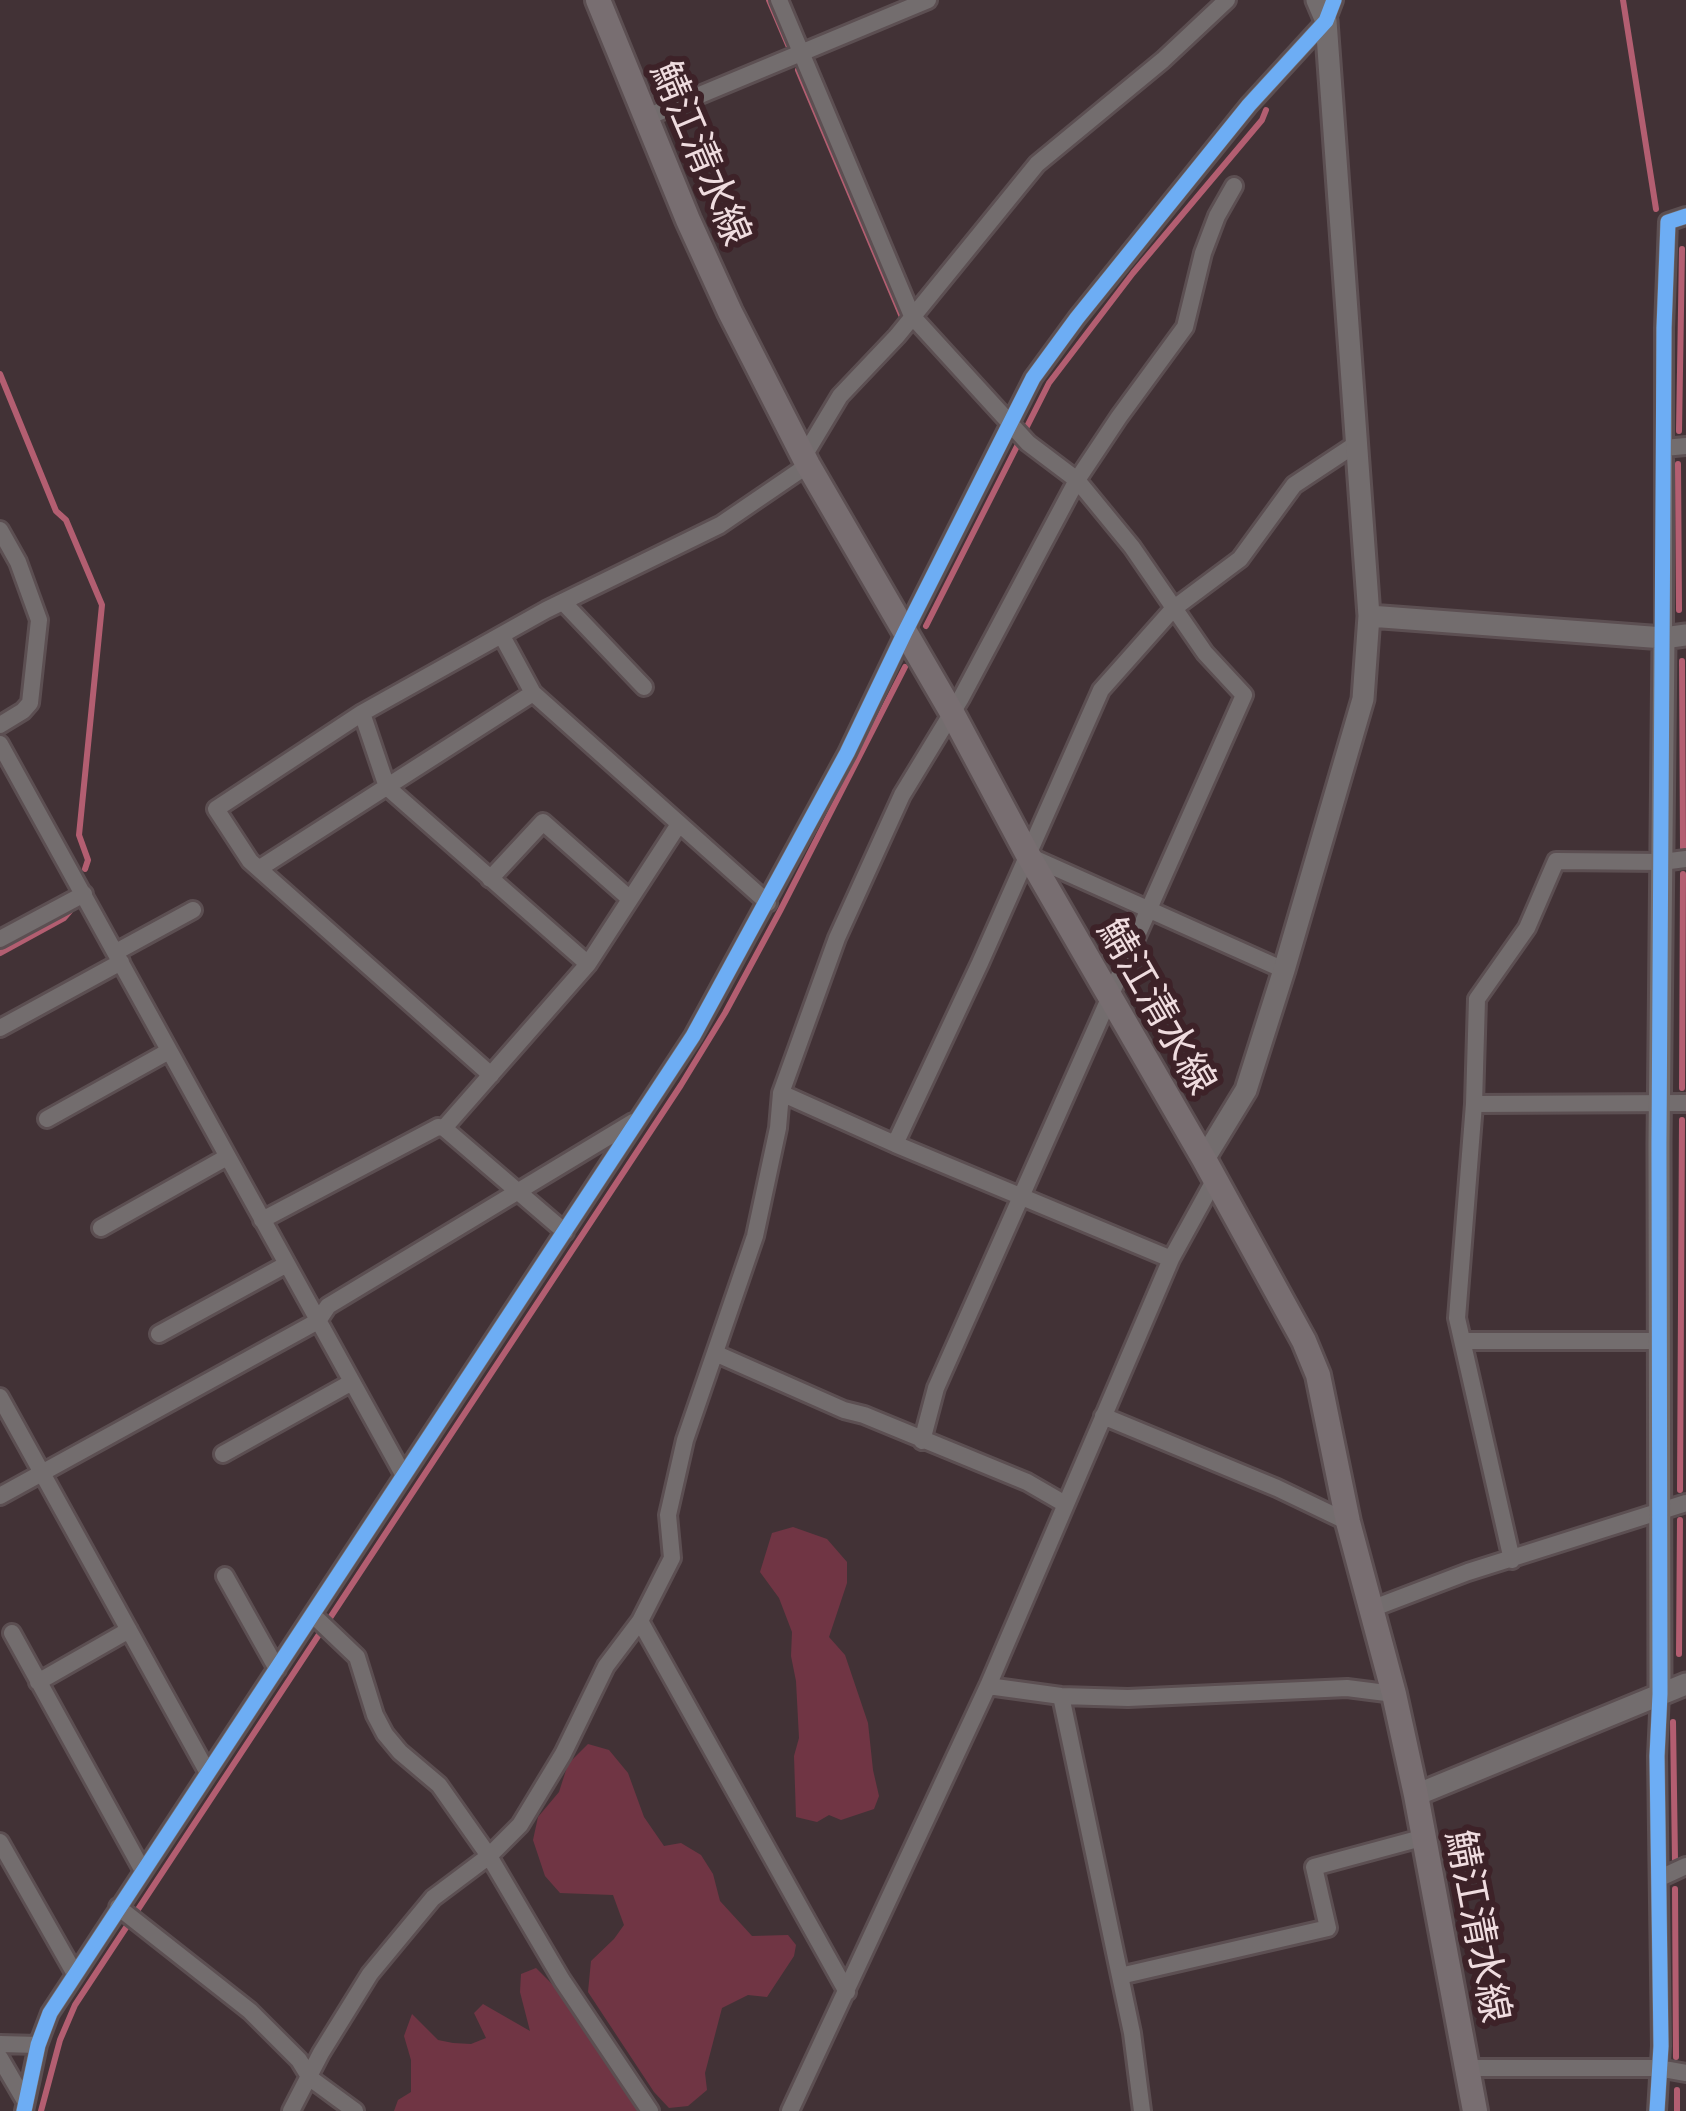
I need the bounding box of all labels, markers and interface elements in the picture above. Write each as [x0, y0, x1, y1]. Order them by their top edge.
street label: 鯖江清水線 [641, 54, 761, 252]
street label: 鯖江清水線 [1088, 910, 1226, 1102]
street label: 鯖江清水線 [1436, 1826, 1520, 2026]

